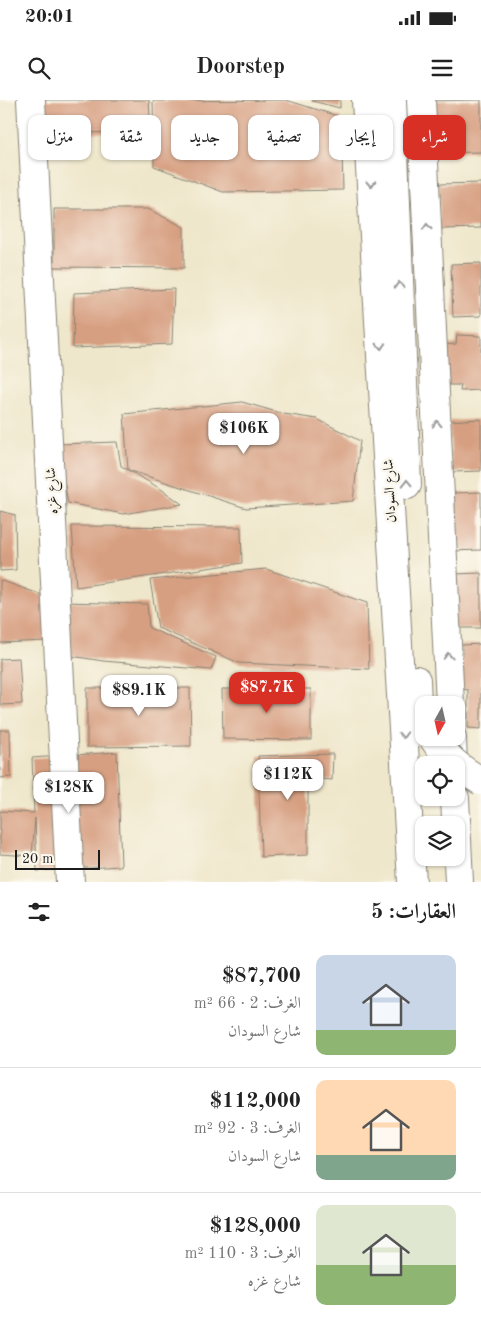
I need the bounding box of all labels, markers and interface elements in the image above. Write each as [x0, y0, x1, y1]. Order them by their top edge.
text: 20:01 [25, 8, 74, 27]
icon: search [25, 54, 53, 82]
icon: menu [428, 54, 456, 82]
text: Doorstep [196, 56, 285, 78]
chip: منزل [28, 115, 91, 160]
chip: شقة [101, 115, 161, 160]
chip: جديد [171, 115, 238, 160]
chip: تصفية [248, 115, 319, 160]
chip: إيجار [329, 115, 393, 160]
chip: شراء [403, 115, 466, 160]
one-way arrow [365, 180, 376, 188]
one-way arrow [422, 223, 432, 230]
one-way arrow [394, 281, 405, 289]
one-way arrow [375, 342, 386, 350]
pin: $106K [209, 412, 279, 455]
one-way arrow [431, 420, 442, 428]
text: $106K [219, 421, 269, 437]
street label: شارع السودان [381, 458, 403, 523]
street label: شارع غزه [44, 467, 64, 515]
one-way arrow [402, 478, 413, 486]
one-way arrow [443, 652, 453, 660]
pin: $87.7K [226, 672, 308, 714]
pin: $89.1K [98, 674, 180, 717]
text: $87.7K [240, 680, 294, 696]
text: $89.1K [112, 683, 166, 699]
north arrow [415, 696, 465, 746]
map controls [415, 696, 465, 866]
one-way arrow [398, 731, 409, 739]
button: locate [415, 756, 465, 806]
pin: $112K [253, 758, 323, 801]
text: $112K [263, 767, 313, 783]
pin: $128K [34, 772, 104, 814]
text: $128K [44, 780, 94, 796]
button: layers [415, 816, 465, 866]
scale bar [15, 847, 100, 870]
text: 20 m [22, 852, 53, 866]
icon: filters [25, 898, 53, 926]
text: العقارات: 5 [371, 902, 456, 923]
text: $87,700 [222, 966, 301, 987]
icon: home [356, 975, 416, 1035]
text: الغرف: 2 · 66 m² [194, 996, 301, 1012]
text: شارع السودان [228, 1024, 301, 1040]
text: $112,000 [210, 1091, 301, 1112]
icon: home [356, 1100, 416, 1160]
text: الغرف: 3 · 92 m² [194, 1121, 301, 1137]
text: شارع السودان [228, 1149, 301, 1165]
text: $128,000 [210, 1216, 301, 1237]
icon: home [356, 1225, 416, 1285]
text: الغرف: 3 · 110 m² [185, 1246, 301, 1262]
text: شارع غزه [248, 1274, 301, 1290]

